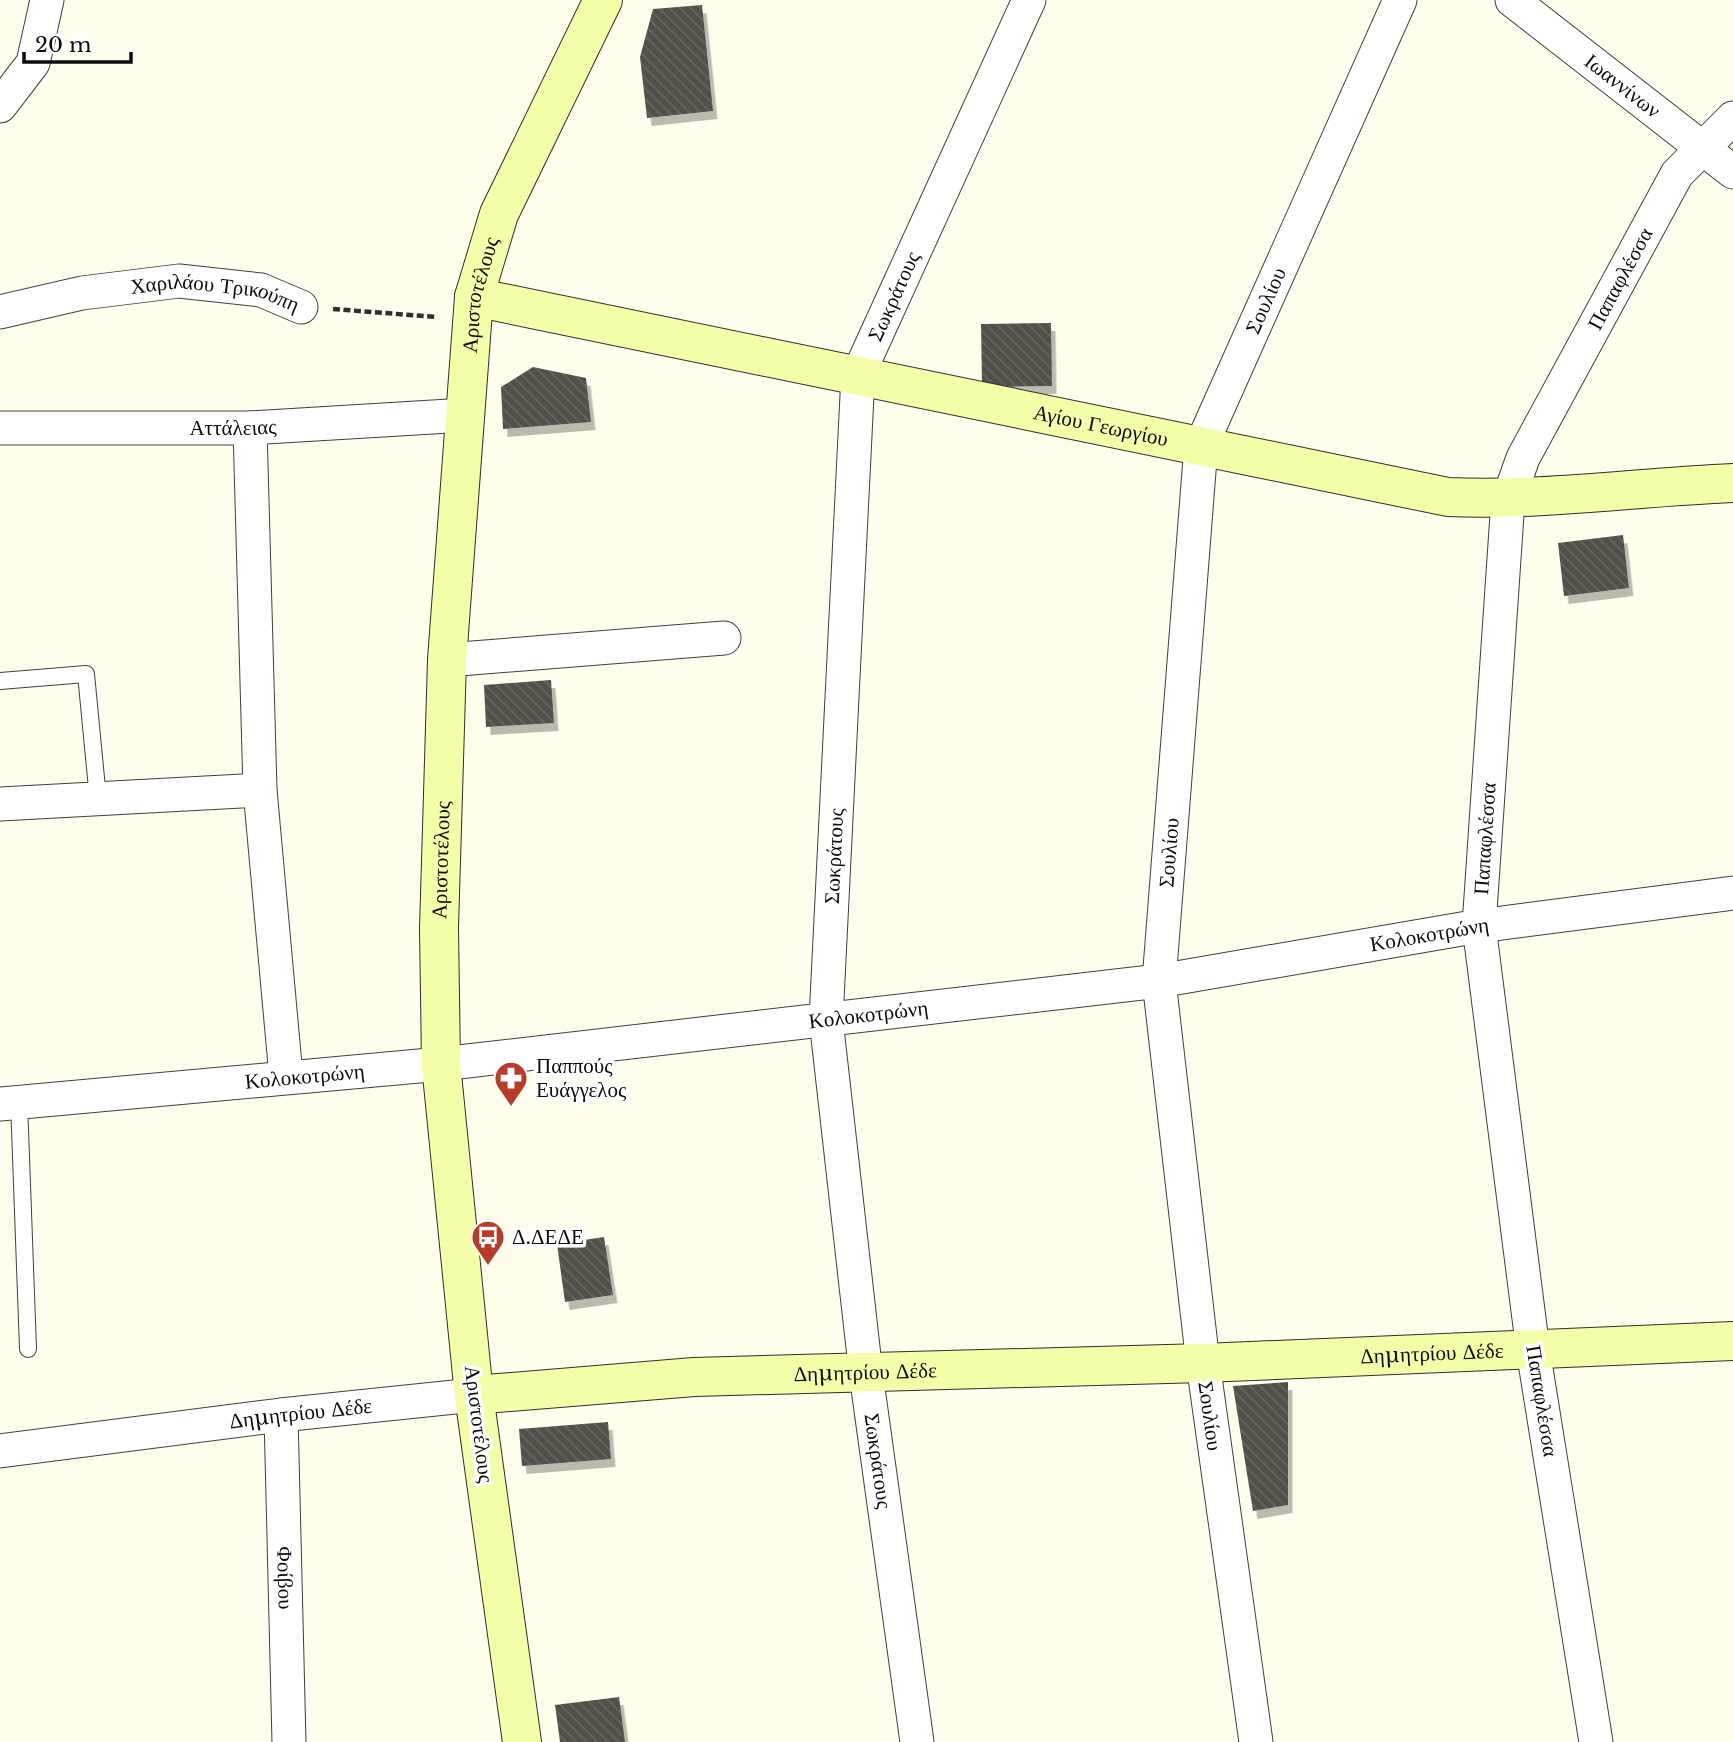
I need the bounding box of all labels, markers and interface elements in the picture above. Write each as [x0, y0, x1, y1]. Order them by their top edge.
scale bar [24, 21, 131, 65]
text: 20 m [35, 32, 92, 58]
street label: Ιωαννίνων [1579, 48, 1666, 124]
street label: Παπαφλέσσα [1582, 223, 1658, 334]
street label: Αριστοτέλους [457, 233, 505, 354]
street label: Σωκράτους [862, 247, 926, 345]
street label: Σουλίου [1240, 263, 1292, 338]
street label: Χαριλάου Τρικούπη [129, 268, 303, 318]
street label: Αγίου Γεωργίου [1031, 399, 1171, 452]
street label: Αττάλειας [189, 413, 278, 441]
street label: Παπαφλέσσα [1468, 782, 1502, 896]
street label: Αριστοτέλους [426, 800, 456, 920]
street label: Σωκράτους [819, 807, 850, 904]
street label: Σουλίου [1153, 817, 1185, 888]
street label: Κολοκοτρώνη [1368, 912, 1490, 958]
street label: Κολοκοτρώνη [807, 995, 930, 1034]
place label: Παππούς Ευάγγελος [536, 1053, 627, 1103]
street label: Κολοκοτρώνη [244, 1058, 366, 1095]
pharmacy icon: Παππούς Ευάγγελος [492, 1059, 530, 1108]
bus stop icon: Δ.ΔΕΔΕ [469, 1218, 507, 1267]
place label: Δ.ΔΕΔΕ [512, 1224, 584, 1250]
street label: Δημητρίου Δέδε [1360, 1338, 1504, 1369]
street label: Παπαφλέσσα [1520, 1343, 1564, 1459]
street label: Δημητρίου Δέδε [793, 1357, 937, 1387]
street label: Αριστοτέλους [459, 1364, 499, 1485]
street label: Σουλίου [1192, 1380, 1228, 1452]
street label: Δημητρίου Δέδε [228, 1393, 373, 1434]
street label: Σωκράτους [858, 1412, 898, 1511]
street label: Φοίβου [271, 1546, 299, 1610]

